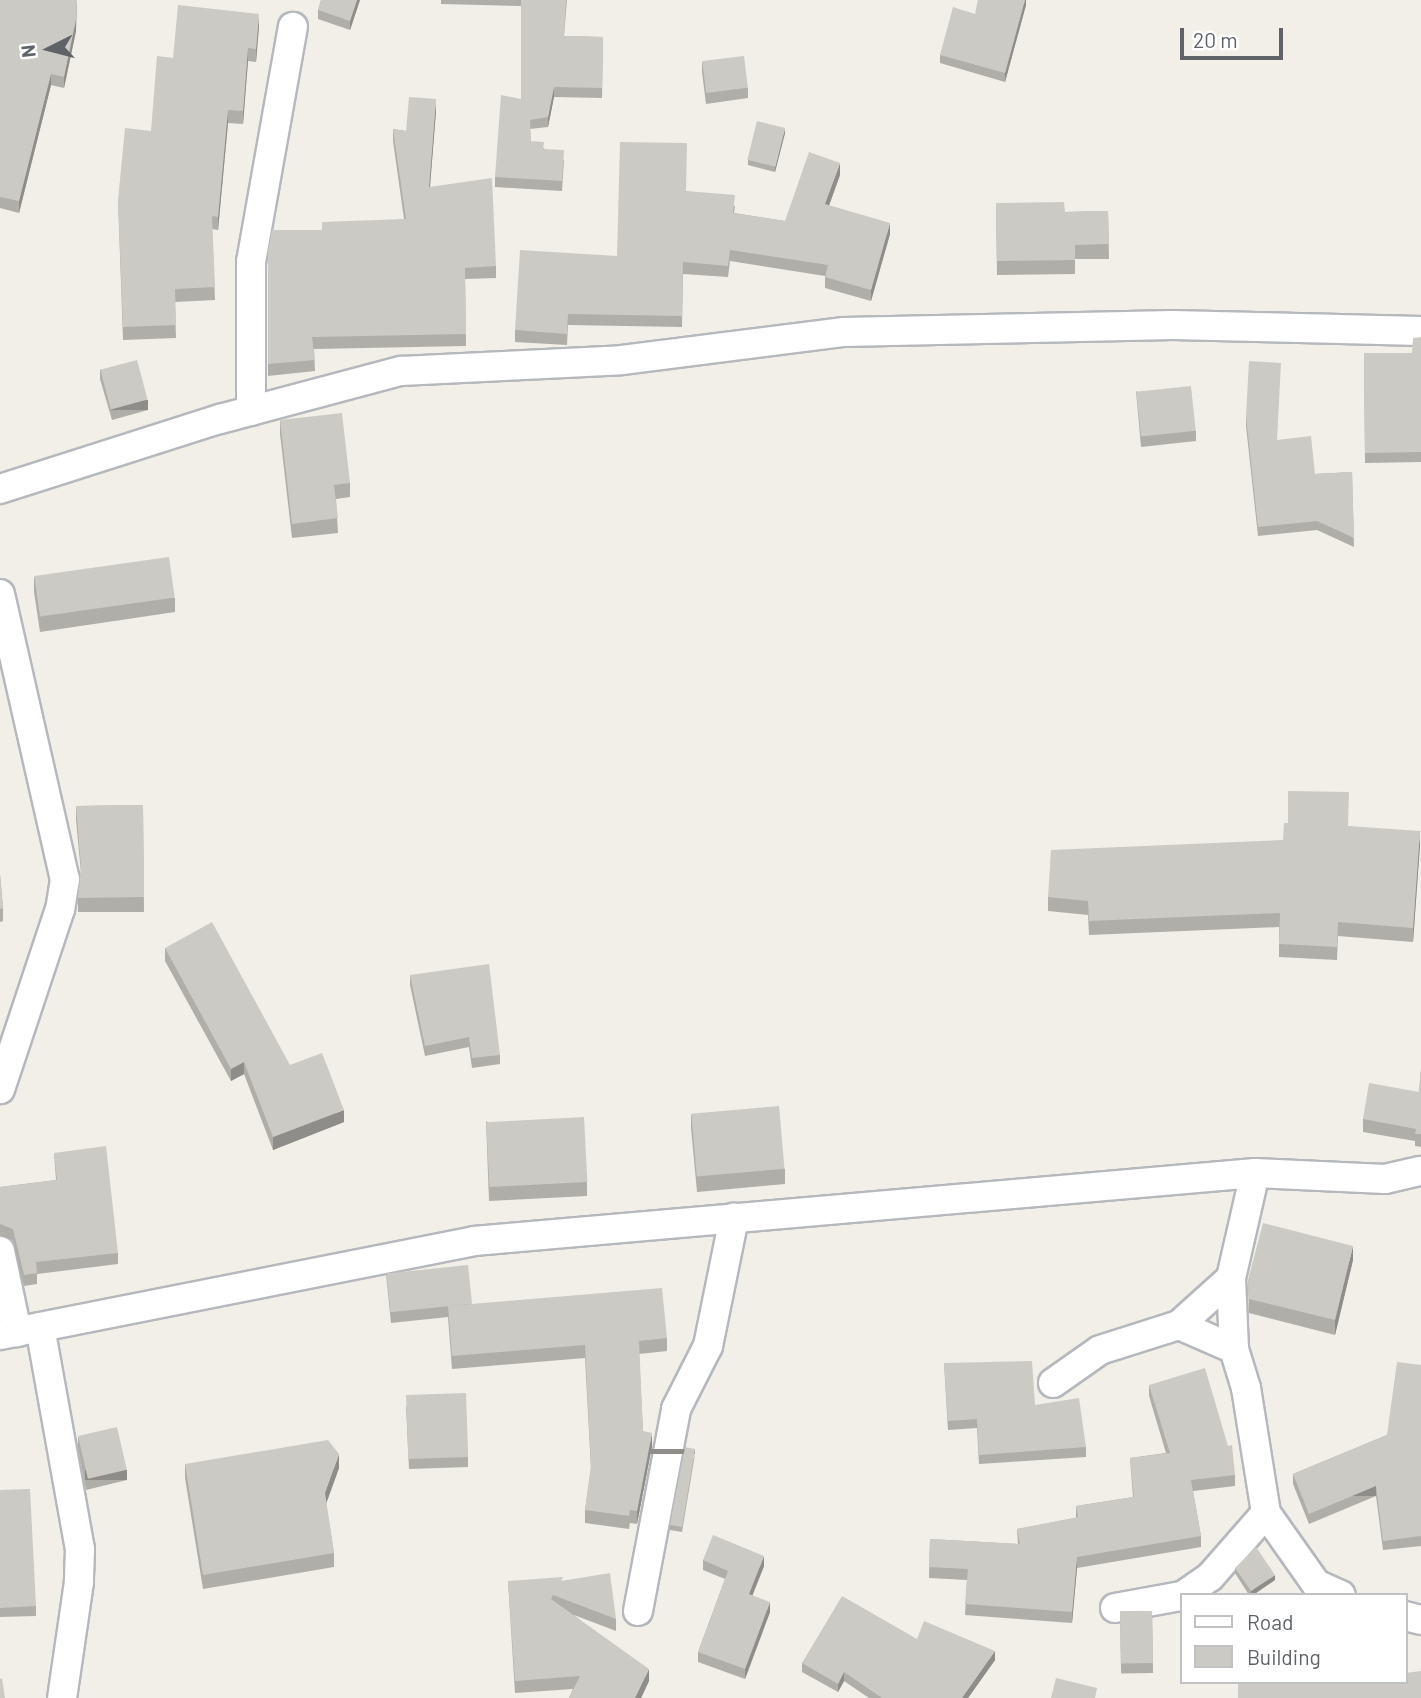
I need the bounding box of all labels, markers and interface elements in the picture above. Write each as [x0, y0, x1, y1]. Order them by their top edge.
north arrow [14, 14, 84, 84]
scale bar [1183, 14, 1286, 58]
text: 20 m [1193, 27, 1238, 52]
text: N [16, 44, 40, 59]
legend [1180, 1593, 1407, 1684]
text: Road [1247, 1609, 1293, 1634]
text: Building [1247, 1644, 1321, 1669]

